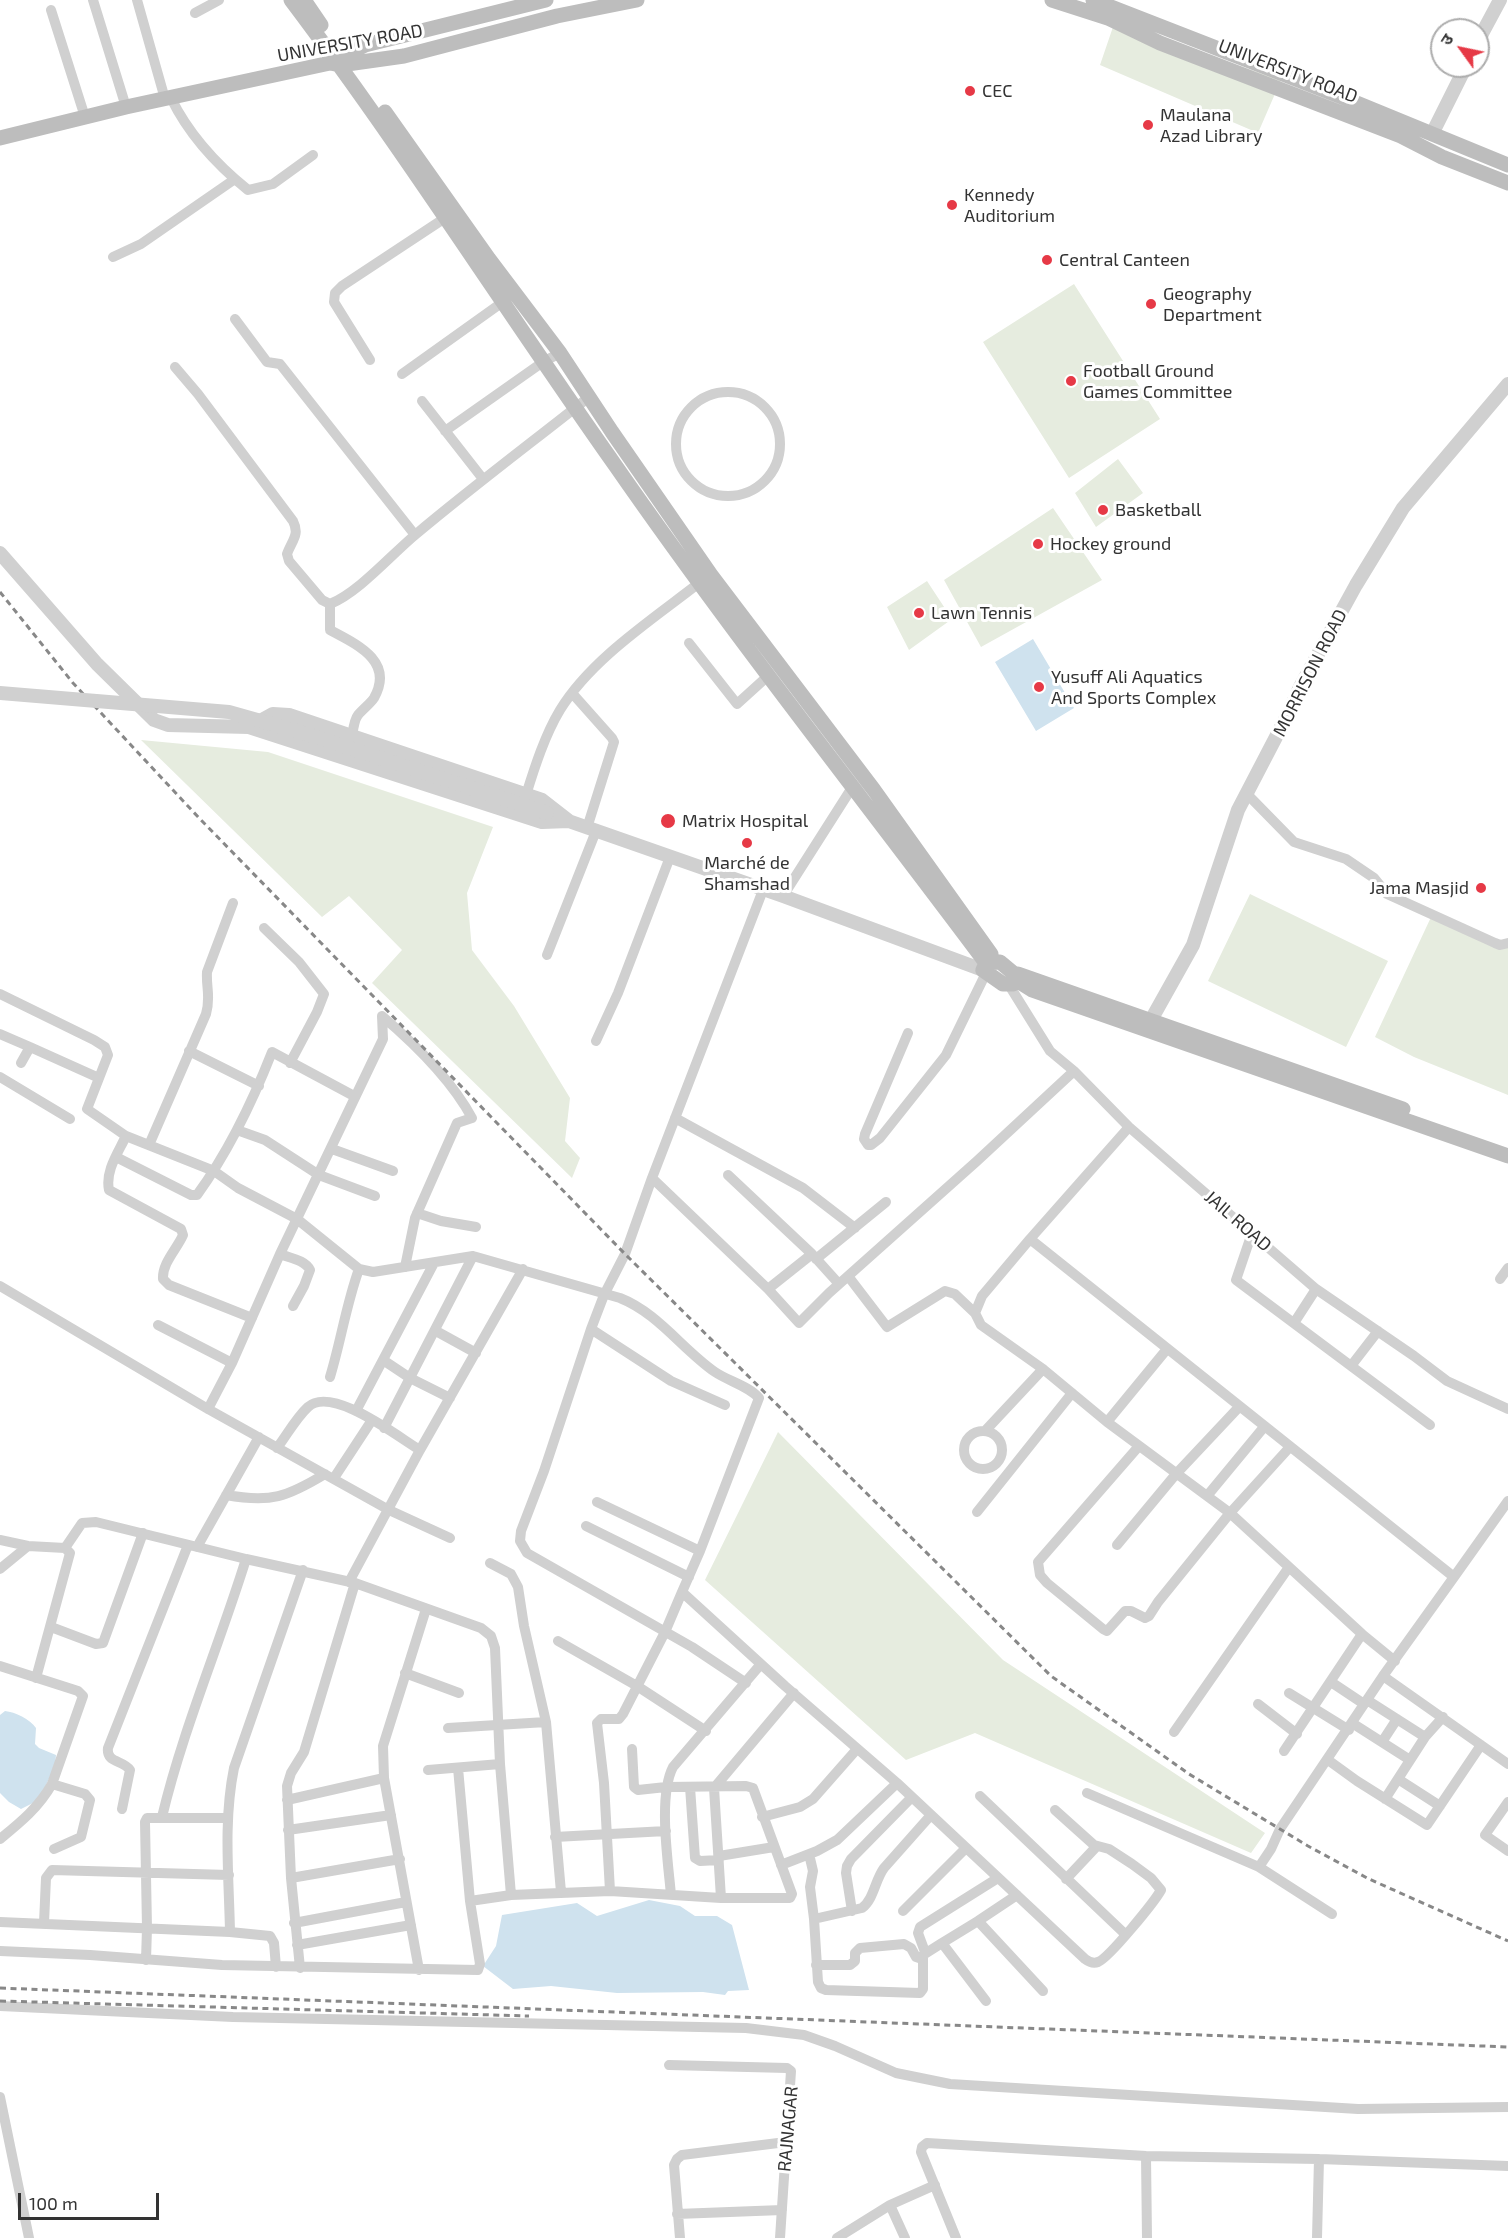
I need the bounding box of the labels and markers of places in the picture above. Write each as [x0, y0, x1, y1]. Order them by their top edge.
place label: CEC [982, 80, 1012, 102]
marker: CEC [963, 84, 977, 98]
place label: Maulana Azad Library [1160, 104, 1262, 146]
marker: Maulana Azad Library [1141, 118, 1155, 132]
place label: Kennedy Auditorium [964, 184, 1055, 226]
marker: Kennedy Auditorium [945, 198, 959, 212]
place label: Central Canteen [1059, 249, 1190, 271]
marker: Central Canteen [1040, 253, 1054, 267]
place label: Geography Department [1163, 283, 1262, 326]
marker: Geography Department [1144, 297, 1158, 311]
place label: Football Ground Games Committee [1083, 360, 1232, 403]
marker: Football Ground Games Committee [1064, 374, 1078, 388]
place label: Basketball [1115, 499, 1201, 521]
marker: Basketball [1096, 503, 1110, 517]
place label: Hockey ground [1050, 533, 1171, 555]
marker: Hockey ground [1031, 537, 1045, 551]
place label: Lawn Tennis [931, 602, 1032, 624]
marker: Lawn Tennis [912, 606, 926, 620]
place label: Yusuff Ali Aquatics And Sports Complex [1051, 666, 1216, 708]
marker: Yusuff Ali Aquatics And Sports Complex [1032, 680, 1046, 694]
place label: Matrix Hospital [682, 810, 808, 832]
marker: Matrix Hospital [659, 812, 677, 830]
marker: Marché de Shamshad [740, 836, 754, 850]
place label: Marché de Shamshad [704, 852, 790, 894]
place label: Jama Masjid [1369, 877, 1469, 899]
marker: Jama Masjid [1474, 881, 1488, 895]

